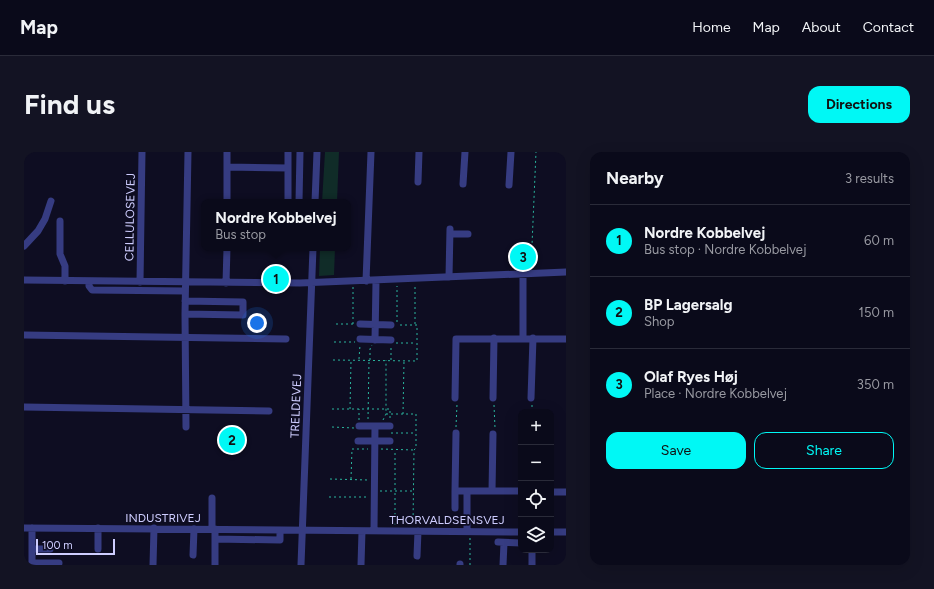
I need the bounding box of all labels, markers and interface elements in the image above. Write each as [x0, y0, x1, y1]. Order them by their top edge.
text: Map [20, 16, 58, 39]
text: Home [692, 19, 731, 36]
text: Map [753, 19, 780, 36]
text: About [802, 19, 841, 36]
text: Contact [863, 19, 914, 36]
button: Directions [808, 86, 910, 123]
text: Find us [24, 87, 115, 121]
text: Nearby [606, 168, 664, 188]
text: 3 results [845, 171, 894, 186]
street label: CELLULOSEVEJ [122, 173, 138, 261]
popup [201, 199, 351, 251]
text: Nordre Kobbelvej [215, 209, 337, 227]
text: Nordre Kobbelvej [644, 224, 765, 242]
text: Bus stop [215, 227, 266, 242]
text: 1 [616, 233, 622, 248]
text: 60 m [864, 233, 894, 248]
pin: 3 [510, 242, 536, 272]
text: Bus stop · Nordre Kobbelvej [644, 242, 806, 257]
pin: 1 [263, 264, 289, 294]
text: BP Lagersalg [644, 296, 733, 314]
text: 2 [615, 305, 623, 320]
text: 150 m [859, 305, 894, 320]
your location [247, 313, 267, 333]
text: Shop [644, 314, 674, 329]
text: Olaf Ryes Høj [644, 368, 738, 386]
street label: TRELDEVEJ [288, 374, 304, 438]
text: 3 [615, 377, 623, 392]
text: 350 m [857, 377, 894, 392]
text: Place · Nordre Kobbelvej [644, 386, 787, 401]
map controls [518, 409, 554, 553]
button: + [518, 409, 554, 445]
pin: 2 [219, 425, 245, 455]
button: Save [606, 432, 746, 469]
button: Share [754, 432, 894, 469]
button: − [518, 445, 554, 481]
button: locate [518, 481, 554, 517]
street label: INDUSTRIVEJ [125, 511, 201, 525]
street label: THORVALDSENSVEJ [389, 513, 505, 527]
button: layers [518, 517, 554, 553]
scale bar [36, 537, 115, 556]
text: 100 m [42, 539, 73, 552]

